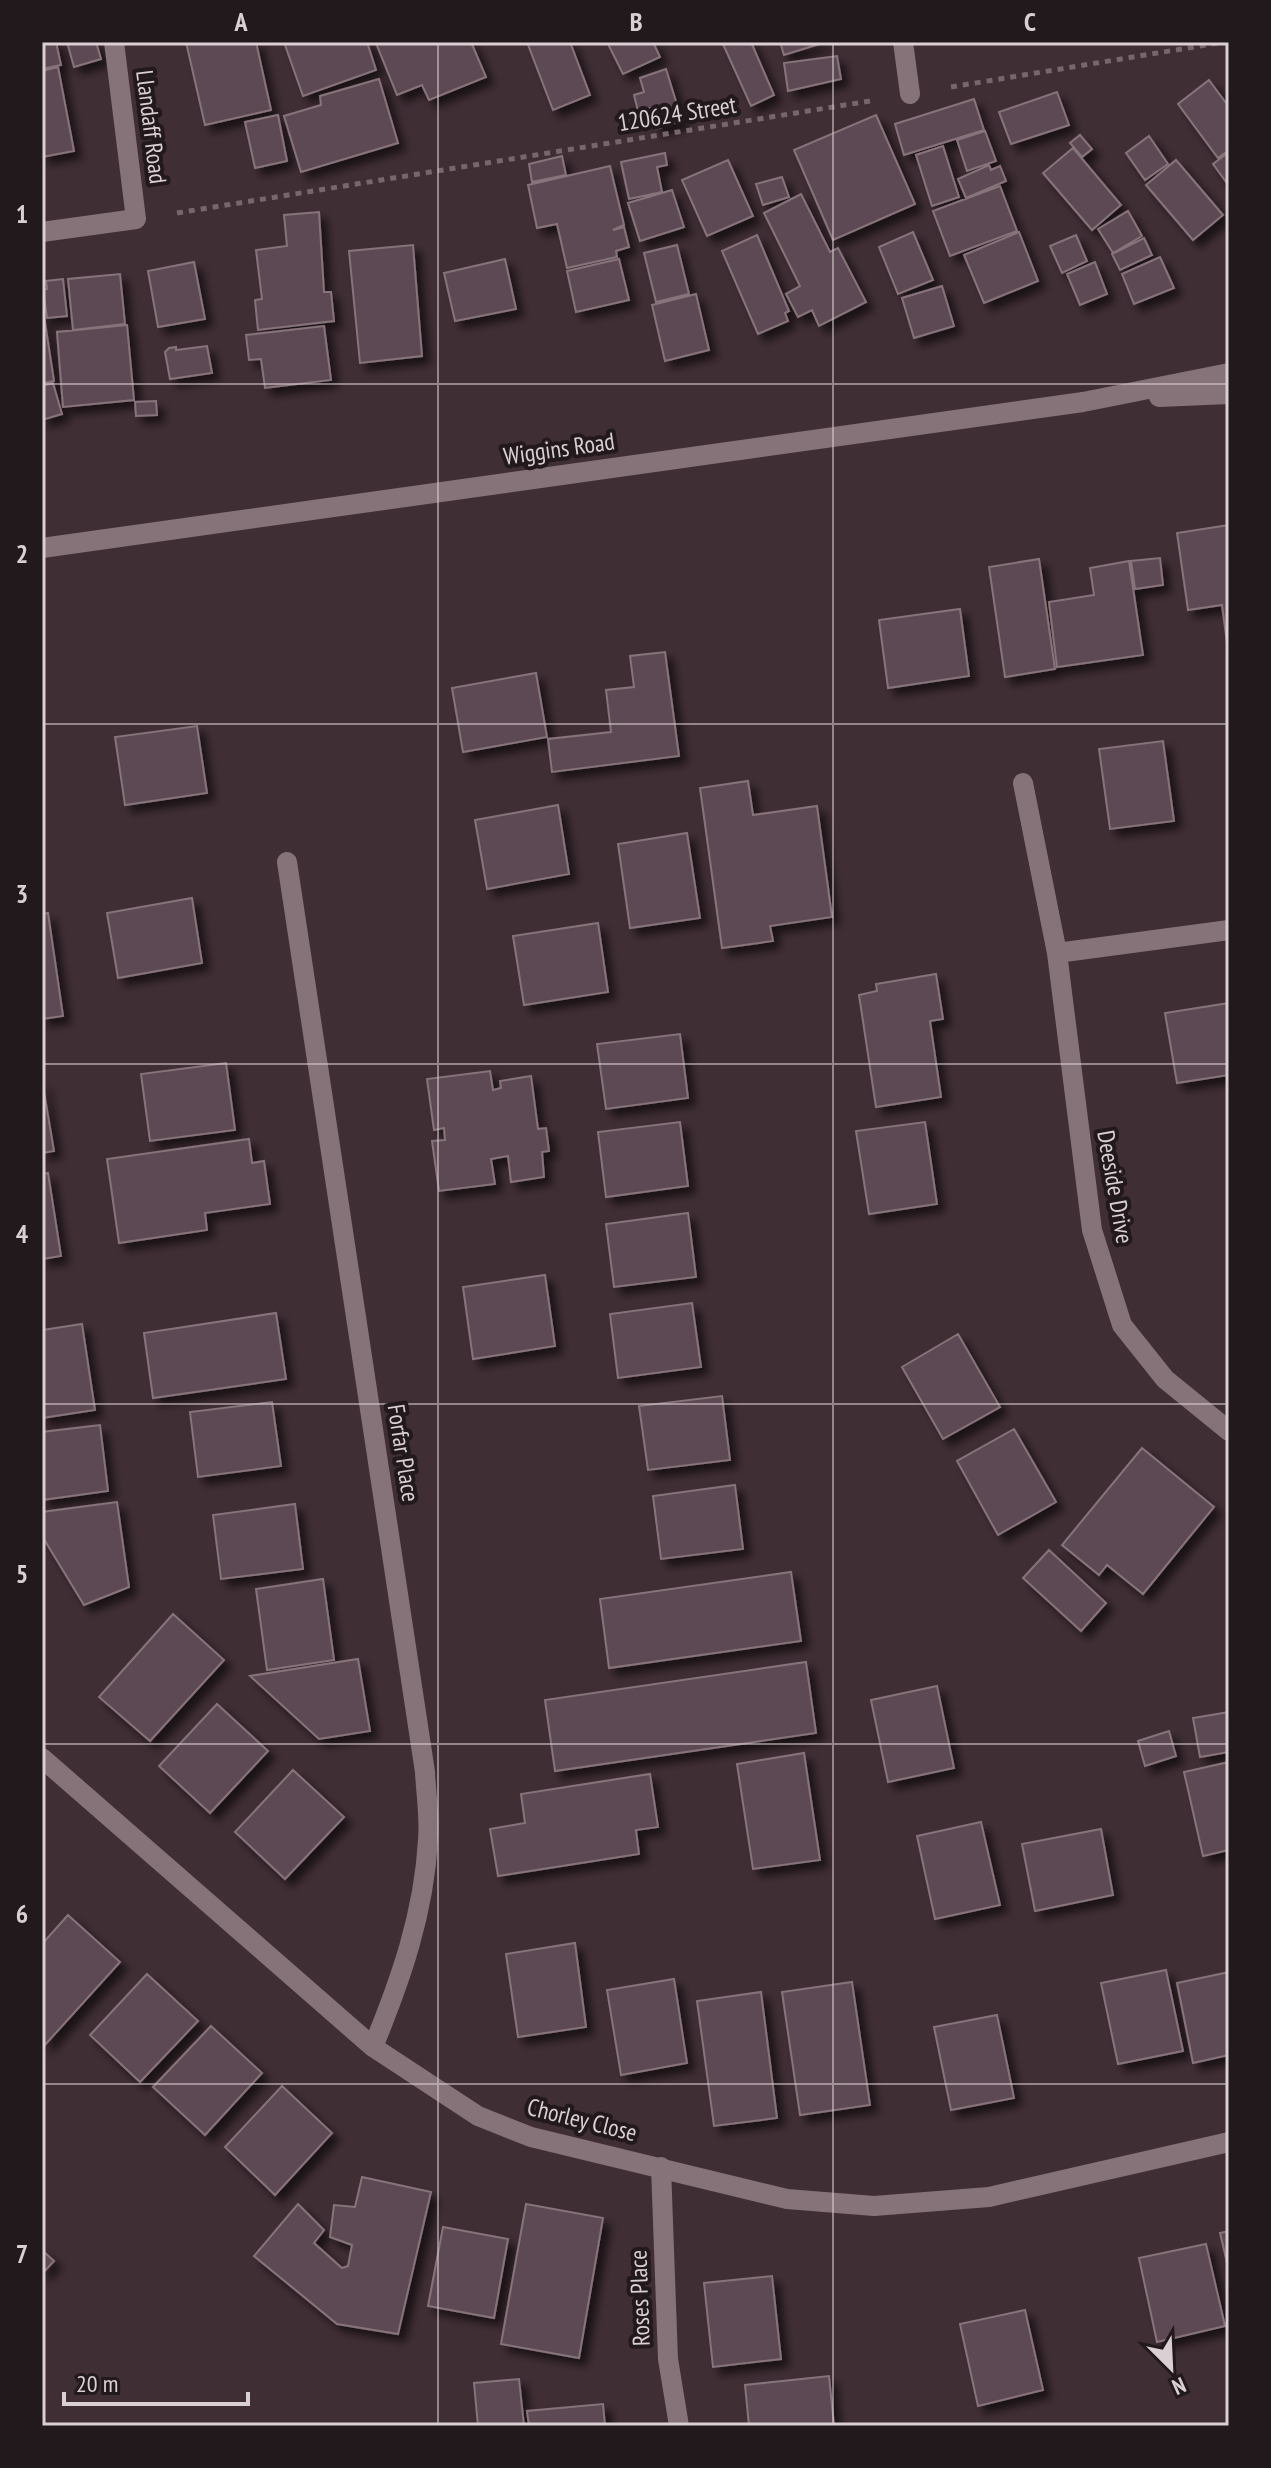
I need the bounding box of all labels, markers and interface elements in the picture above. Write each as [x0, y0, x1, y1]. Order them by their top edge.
text: A [233, 5, 248, 38]
text: B [630, 5, 643, 38]
text: C [1024, 5, 1036, 38]
street label: Llandaff Road [129, 68, 174, 185]
street label: 120624 Street [615, 89, 739, 138]
text: 1 [16, 197, 28, 230]
street label: Wiggins Road [501, 425, 617, 472]
text: 2 [16, 537, 28, 570]
text: 3 [16, 877, 28, 910]
street label: Deeside Drive [1090, 1128, 1141, 1246]
text: 4 [16, 1217, 29, 1250]
street label: Forfar Place [380, 1402, 426, 1504]
text: 5 [16, 1557, 28, 1590]
text: 6 [16, 1897, 28, 1930]
street label: Chorley Close [524, 2091, 640, 2148]
text: 7 [16, 2237, 28, 2270]
street label: Roses Place [622, 2249, 657, 2347]
north arrow [1131, 2328, 1211, 2408]
scale bar [64, 2356, 248, 2406]
text: 20 m [76, 2368, 118, 2399]
text: N [1168, 2371, 1190, 2401]

